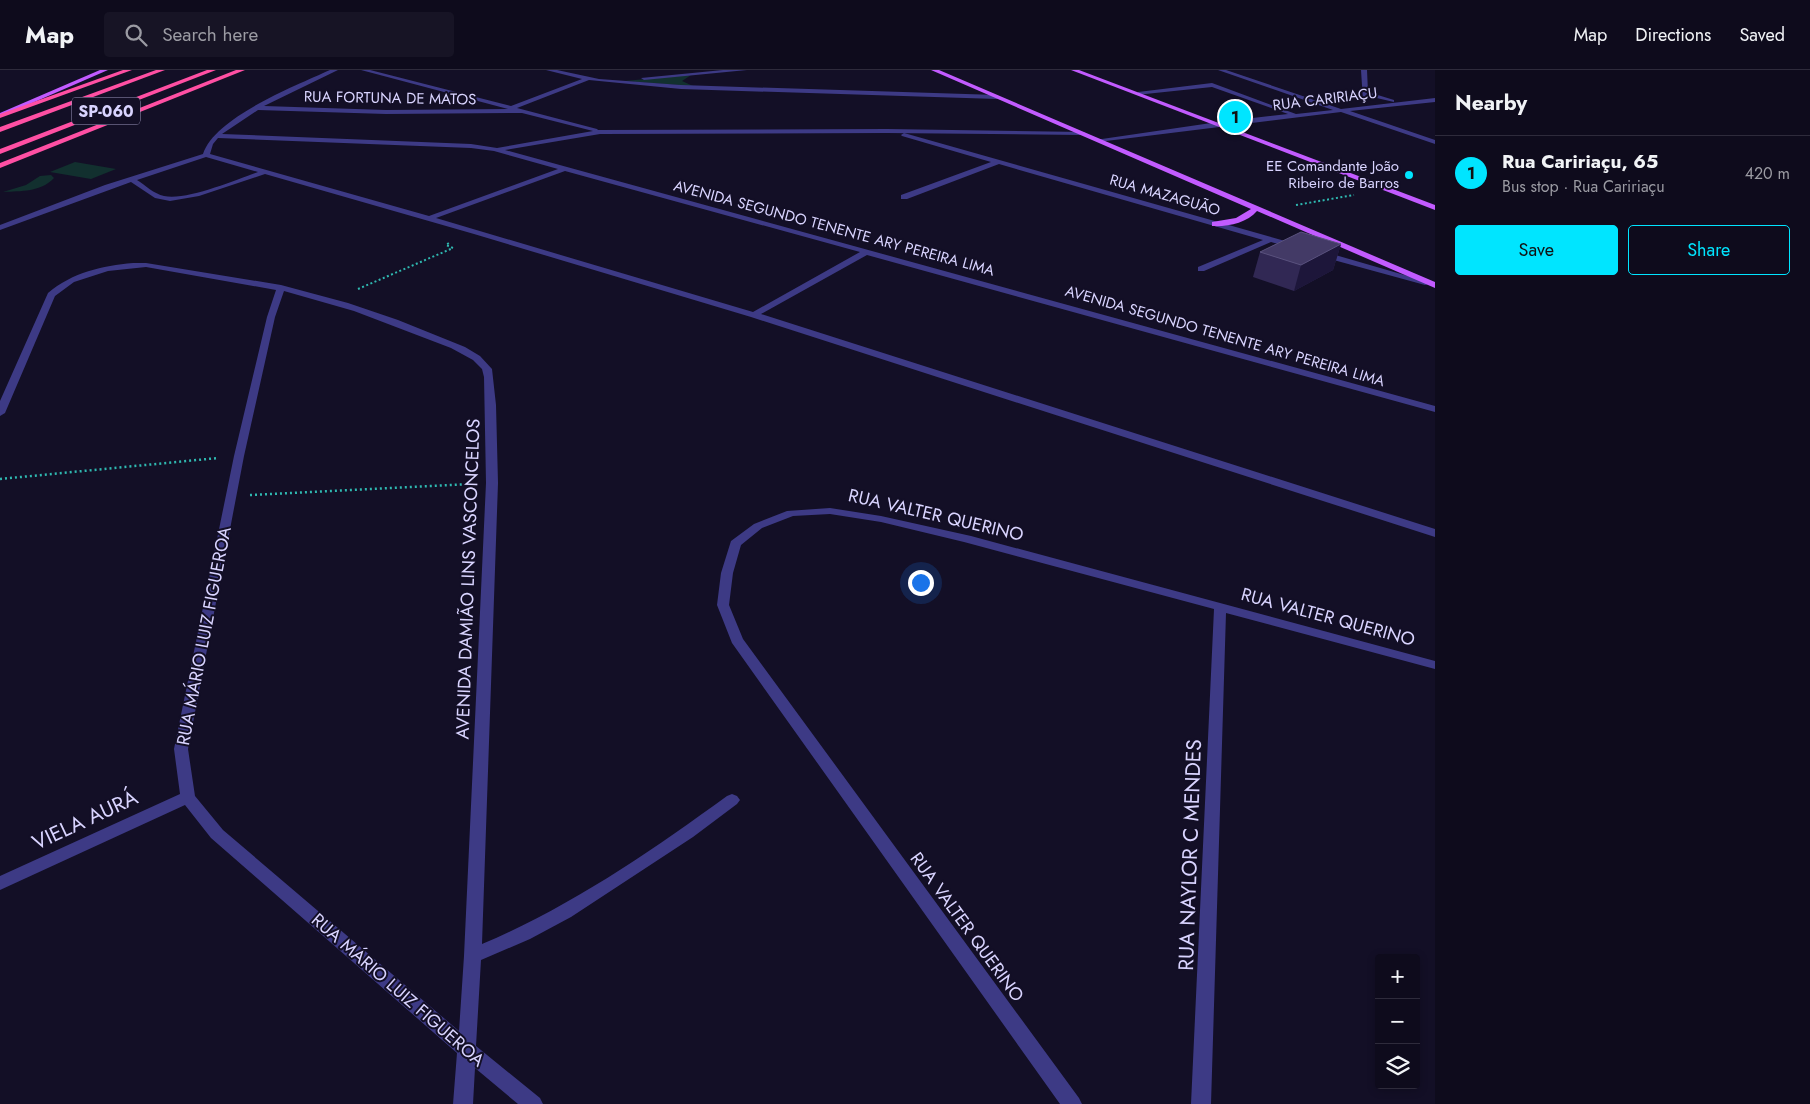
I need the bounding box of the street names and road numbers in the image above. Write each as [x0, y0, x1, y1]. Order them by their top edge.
street label: RUA CARIRIAÇU [1271, 82, 1379, 116]
street label: RUA FORTUNA DE MATOS [304, 85, 476, 111]
road number: SP-060 [72, 97, 140, 124]
street label: RUA MAZAGUÃO [1107, 169, 1223, 221]
street label: AVENIDA SEGUNDO TENENTE ARY PEREIRA LIMA [671, 174, 997, 282]
street label: AVENIDA SEGUNDO TENENTE ARY PEREIRA LIMA [1063, 280, 1387, 392]
street label: AVENIDA DAMIÃO LINS VASCONCELOS [449, 418, 487, 740]
street label: RUA VALTER QUERINO [846, 482, 1026, 548]
street label: RUA MÁRIO LUIZ FIGUEROA [170, 524, 238, 748]
street label: RUA VALTER QUERINO [1238, 581, 1418, 653]
street label: RUA NAYLOR C MENDES [1171, 739, 1209, 971]
street label: VIELA AURÁ [27, 782, 143, 858]
street label: RUA VALTER QUERINO [904, 847, 1030, 1007]
street label: RUA MÁRIO LUIZ FIGUEROA [306, 907, 491, 1073]

